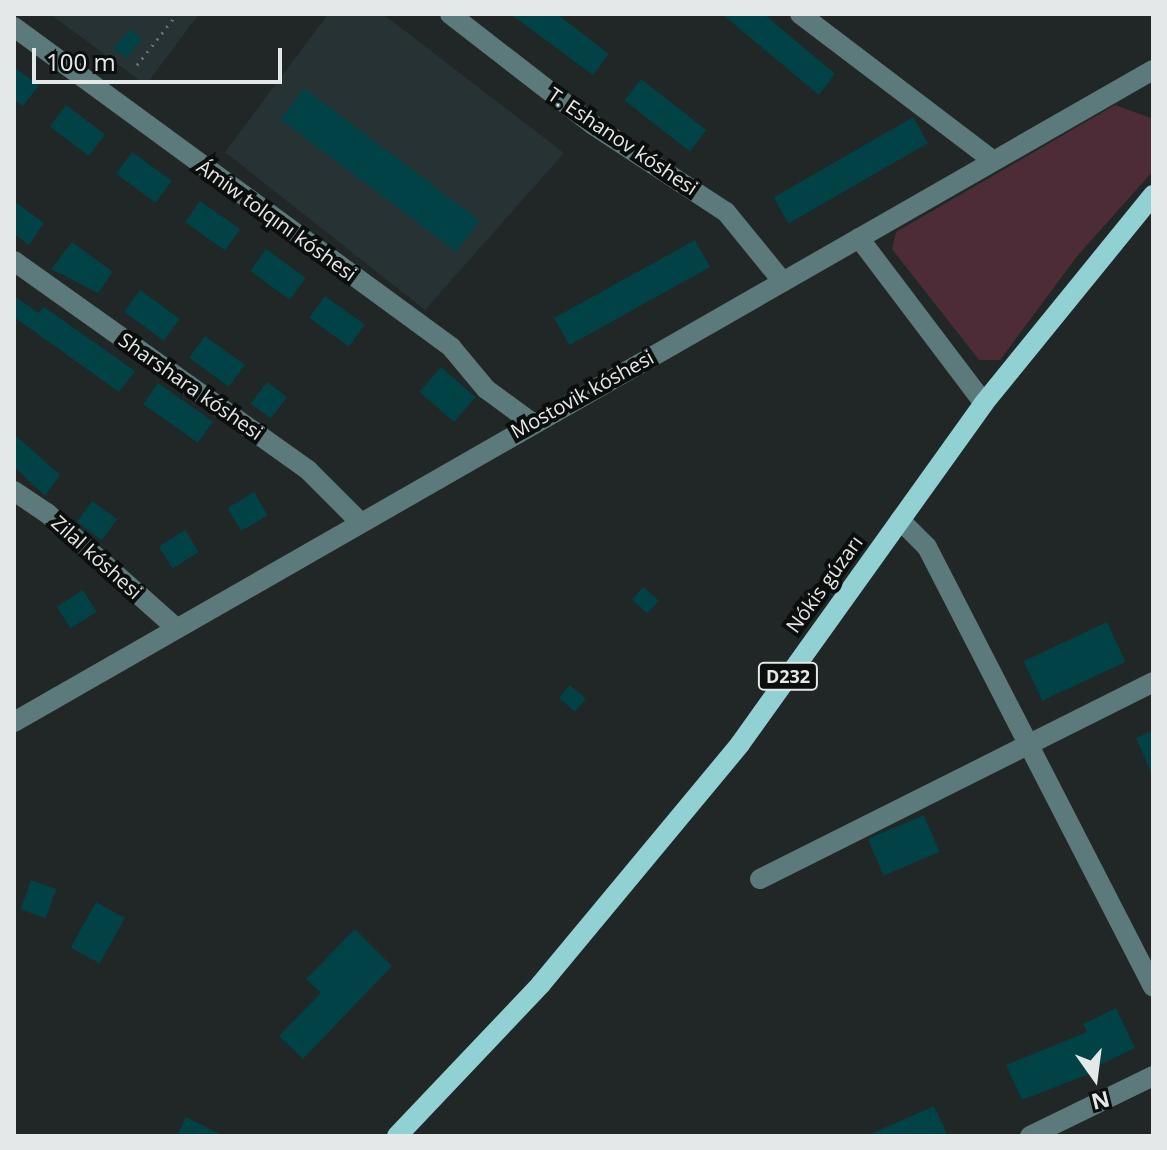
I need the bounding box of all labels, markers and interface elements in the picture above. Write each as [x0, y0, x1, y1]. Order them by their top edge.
scale bar [36, 32, 286, 82]
text: 100 m [46, 45, 116, 78]
street label: T. Eshanov kóshesi [544, 82, 702, 200]
street label: Ámiw tolqını kóshesi [193, 154, 361, 286]
street label: Sharshara kóshesi [114, 327, 268, 445]
street label: Mostovik kóshesi [506, 345, 658, 443]
street label: Zilal kóshesi [47, 510, 147, 604]
street label: Nókis gúzarı [781, 531, 867, 637]
road number: D232 [756, 662, 820, 690]
north arrow [1055, 1038, 1135, 1118]
text: N [1089, 1085, 1113, 1118]

